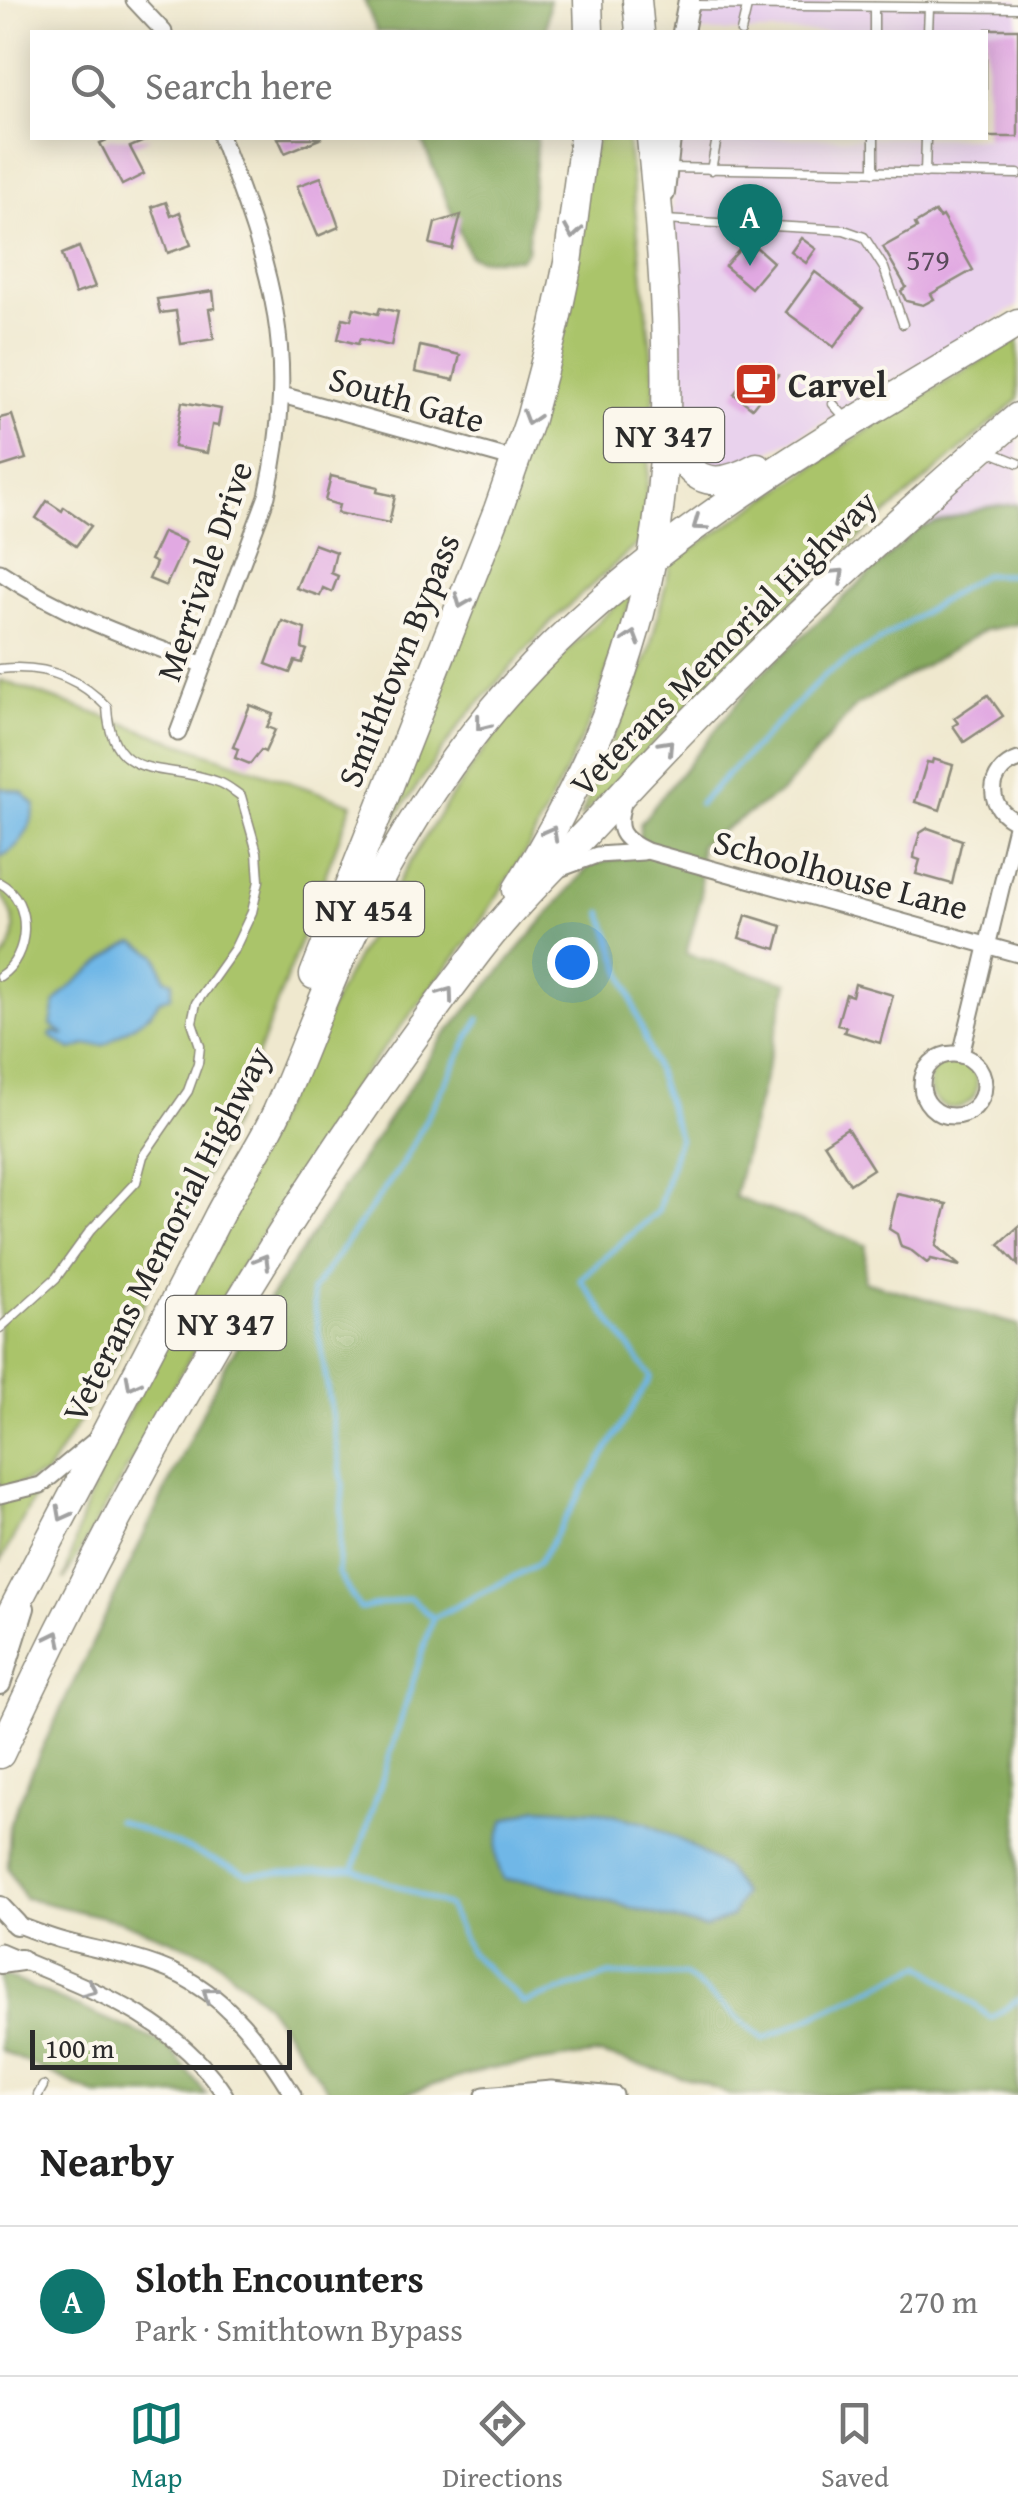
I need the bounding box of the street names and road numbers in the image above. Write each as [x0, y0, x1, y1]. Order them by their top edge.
street label: South Gate [323, 352, 491, 446]
road number: NY 347 [604, 408, 724, 462]
street label: Merrivale Drive [143, 454, 265, 688]
street label: Veterans Memorial Highway [558, 477, 889, 808]
street label: Smithtown Bypass [324, 525, 472, 795]
street label: Schoolhouse Lane [708, 816, 974, 932]
road number: NY 454 [304, 882, 424, 936]
street label: Veterans Memorial Highway [49, 1036, 283, 1431]
road number: NY 347 [166, 1296, 286, 1350]

